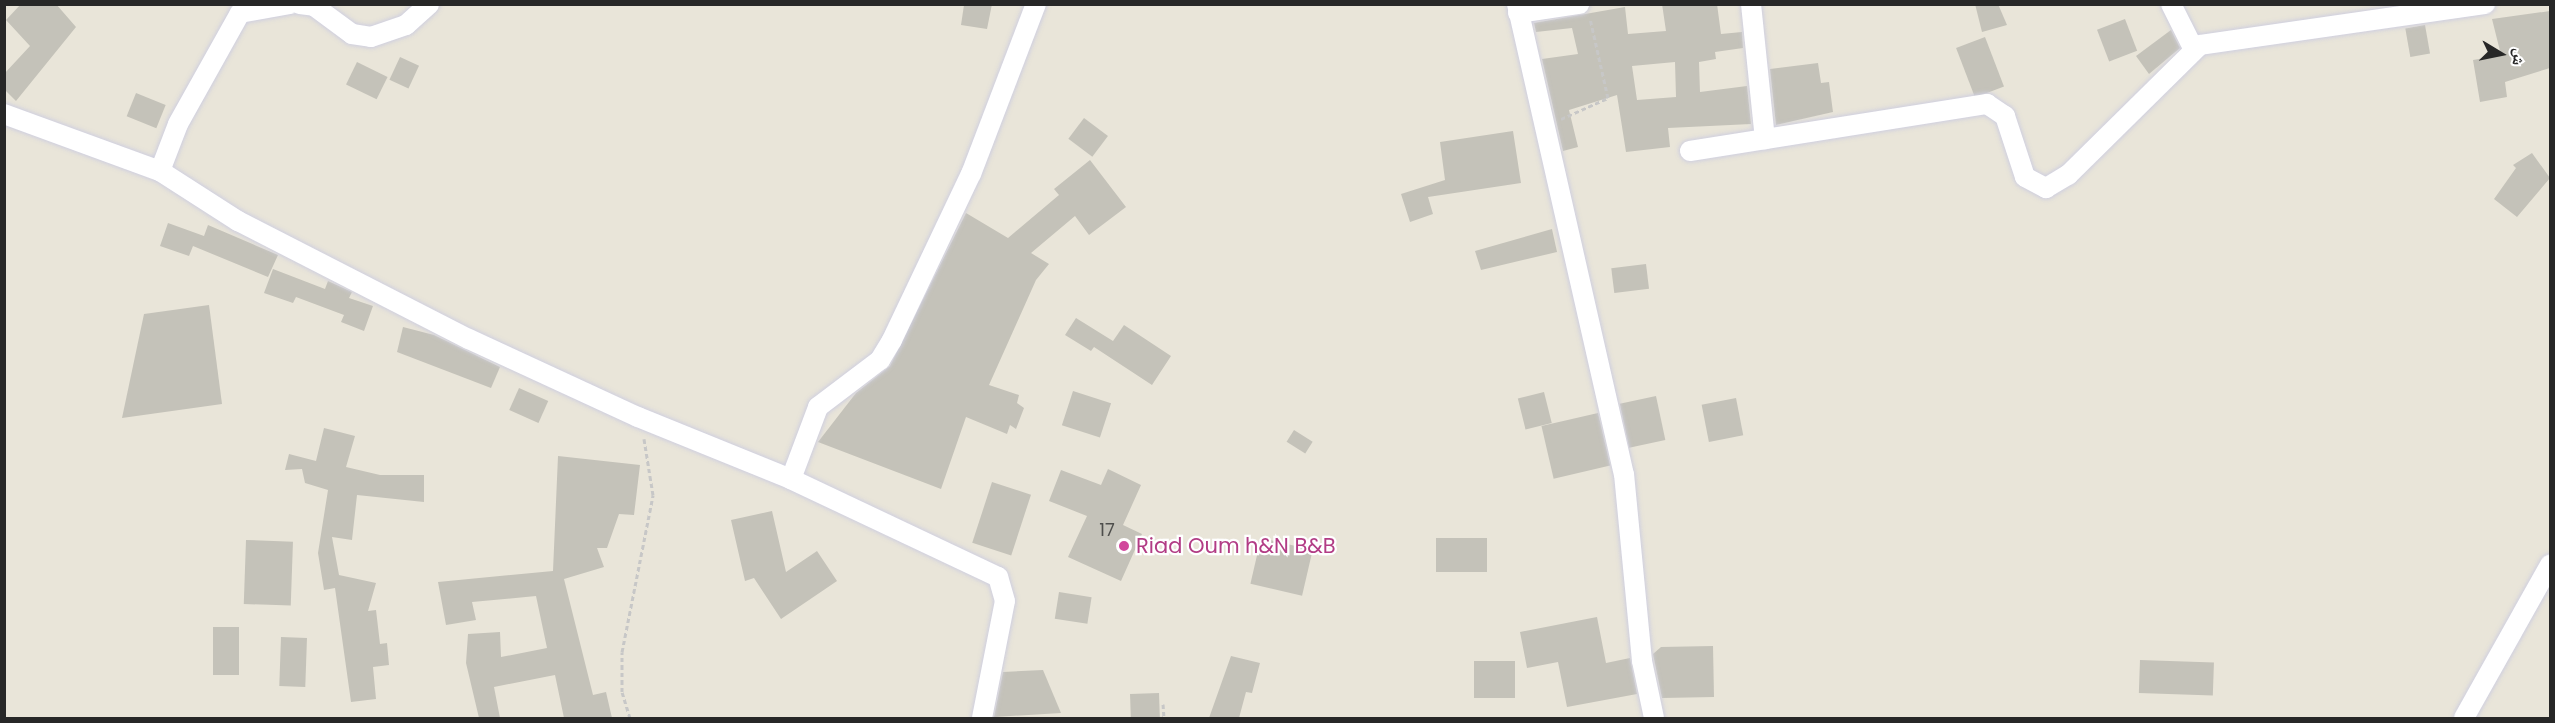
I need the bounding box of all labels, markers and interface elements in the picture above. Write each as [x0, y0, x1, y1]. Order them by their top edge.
north arrow [2471, 24, 2531, 84]
text: ش [2506, 47, 2532, 68]
house number: 17 [1099, 519, 1115, 541]
place label: Riad Oum h&N B&B [1136, 533, 1336, 559]
marker: Riad Oum h&N B&B [1117, 539, 1131, 553]

